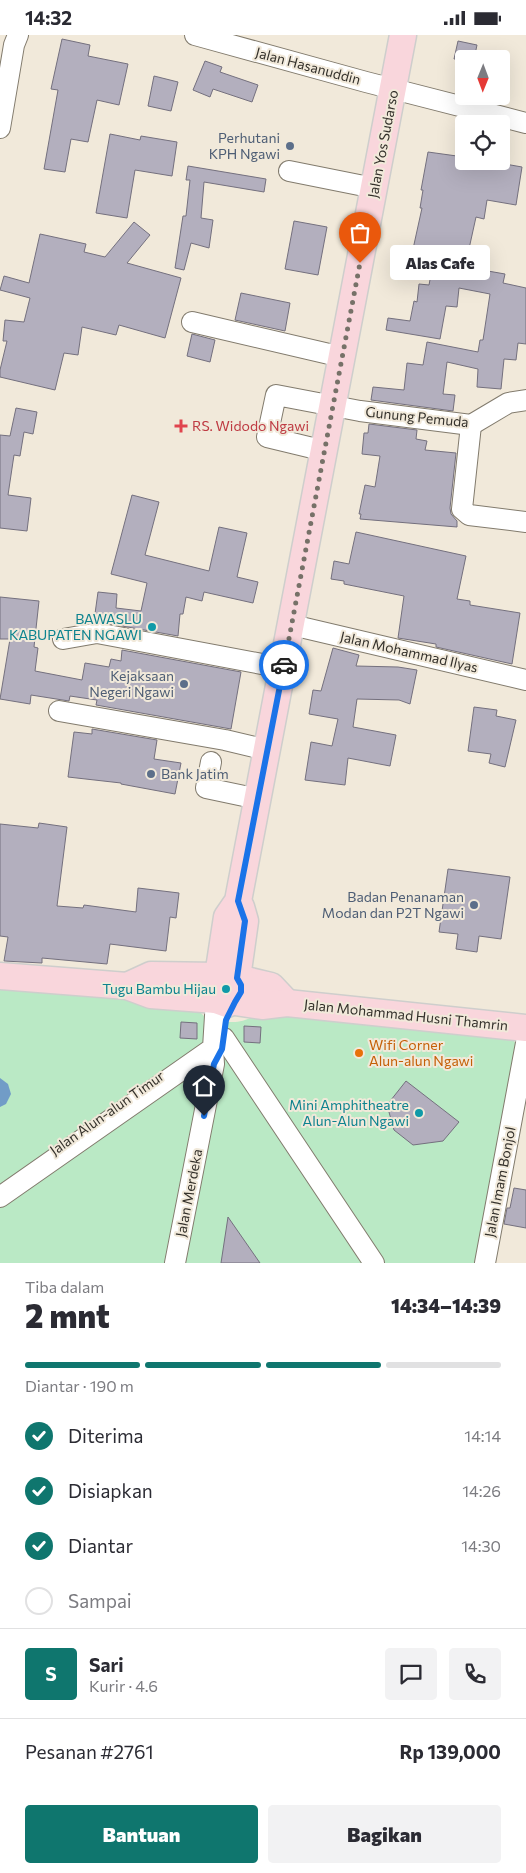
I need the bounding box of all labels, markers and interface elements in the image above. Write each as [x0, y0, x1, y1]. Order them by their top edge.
text: 14:32 [25, 6, 72, 29]
street label: Jalan Hasanuddin [254, 43, 363, 88]
north arrow [455, 50, 510, 105]
map controls [455, 50, 510, 170]
street label: Jalan Yos Sudarso [364, 88, 401, 199]
button: locate [455, 115, 510, 170]
place label: Perhutani KPH Ngawi [209, 129, 280, 162]
marker: Perhutani KPH Ngawi [284, 140, 296, 152]
pin [339, 212, 381, 263]
icon: bag [346, 219, 374, 247]
callout: Alas Cafe [390, 245, 490, 281]
text: Alas Cafe [405, 253, 475, 272]
street label: Gunung Pemuda [365, 403, 469, 430]
place label: RS. Widodo Ngawi [192, 417, 309, 434]
marker: RS. Widodo Ngawi [174, 419, 188, 433]
place label: BAWASLU KABUPATEN NGAWI [9, 610, 142, 643]
marker: BAWASLU KABUPATEN NGAWI [146, 621, 158, 633]
street label: Jalan Mohammad Ilyas [339, 627, 480, 676]
courier [259, 640, 309, 690]
icon: car [270, 651, 298, 679]
place label: Kejaksaan Negeri Ngawi [89, 667, 174, 700]
marker: Kejaksaan Negeri Ngawi [178, 678, 190, 690]
place label: Bank Jatim [161, 765, 229, 782]
marker: Bank Jatim [145, 768, 157, 780]
place label: Badan Penanaman Modan dan P2T Ngawi [322, 888, 464, 921]
marker: Badan Penanaman Modan dan P2T Ngawi [468, 899, 480, 911]
place label: Tugu Bambu Hijau [102, 980, 216, 997]
marker: Tugu Bambu Hijau [220, 983, 232, 995]
street label: Jalan Mohammad Husni Thamrin [303, 995, 509, 1034]
place label: Wifi Corner Alun-alun Ngawi [369, 1036, 473, 1069]
marker: Wifi Corner Alun-alun Ngawi [353, 1047, 365, 1059]
pin [183, 1065, 225, 1116]
street label: Jalan Alun-alun Timur [46, 1067, 167, 1158]
icon: home [190, 1072, 218, 1100]
place label: Mini Amphitheatre Alun-Alun Ngawi [289, 1096, 409, 1129]
marker: Mini Amphitheatre Alun-Alun Ngawi [413, 1107, 425, 1119]
street label: Jalan Imam Bonjol [480, 1125, 519, 1239]
street label: Jalan Merdeka [172, 1147, 205, 1238]
text: Tiba dalam [25, 1277, 104, 1296]
text: 14:34–14:39 [391, 1294, 501, 1317]
text: 2 mnt [25, 1295, 110, 1335]
text: Diantar · 190 m [25, 1376, 134, 1395]
icon: check [25, 1422, 53, 1450]
text: Diterima [68, 1424, 144, 1447]
text: 14:14 [464, 1426, 501, 1445]
icon: check [25, 1477, 53, 1505]
text: Disiapkan [68, 1479, 153, 1502]
text: 14:26 [462, 1481, 501, 1500]
icon: check [25, 1532, 53, 1560]
text: Diantar [68, 1534, 133, 1557]
text: 14:30 [461, 1536, 501, 1555]
text: Sampai [68, 1589, 132, 1612]
button: chat [385, 1648, 437, 1700]
button: phone [449, 1648, 501, 1700]
text: Sari [89, 1653, 124, 1676]
text: S [45, 1662, 57, 1685]
text: Kurir · 4.6 [89, 1676, 158, 1695]
text: Pesanan #2761 [25, 1740, 154, 1763]
text: Rp 139,000 [399, 1740, 501, 1763]
button: Bantuan [25, 1805, 258, 1863]
button: Bagikan [268, 1805, 501, 1863]

